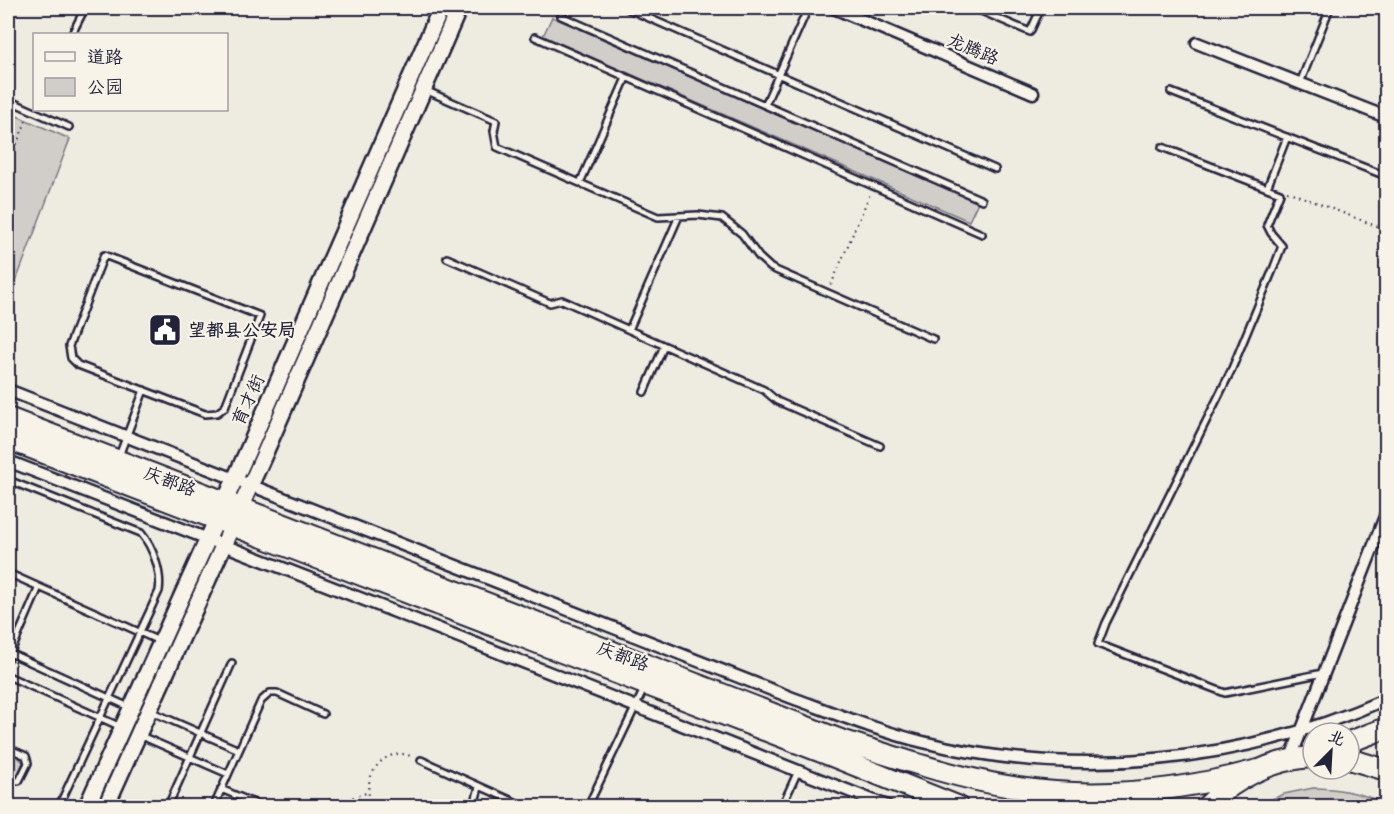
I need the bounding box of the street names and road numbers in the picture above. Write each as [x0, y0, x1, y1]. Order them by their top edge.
street label: 龙腾路 [943, 26, 1003, 71]
street label: 育才街 [225, 370, 270, 430]
street label: 庆都路 [140, 459, 200, 502]
street label: 庆都路 [593, 634, 653, 677]

